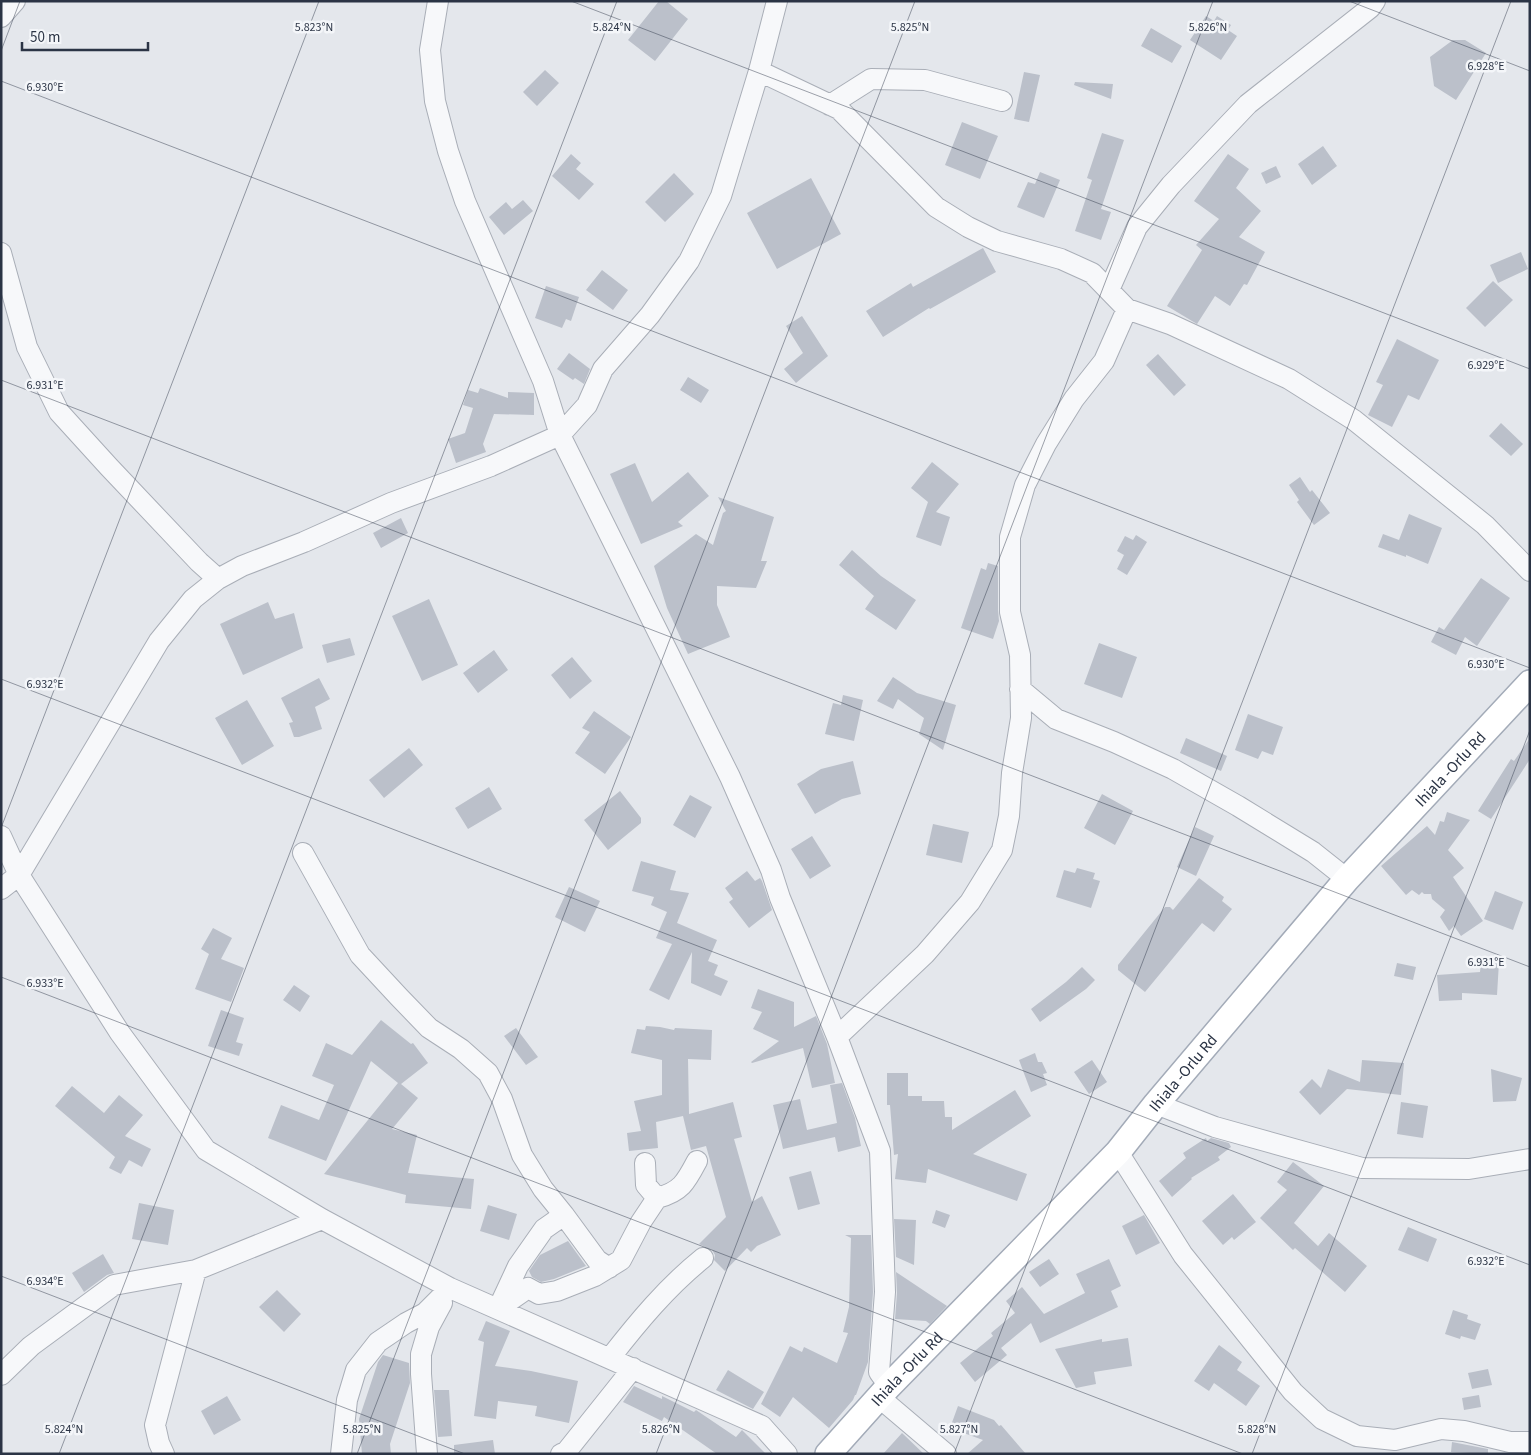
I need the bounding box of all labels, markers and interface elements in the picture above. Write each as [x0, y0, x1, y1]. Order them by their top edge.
text: 5.823°N [295, 19, 333, 36]
text: 5.824°N [593, 19, 631, 36]
text: 5.825°N [891, 19, 929, 36]
text: 5.826°N [1189, 19, 1227, 36]
scale bar [22, 20, 149, 52]
text: 50 m [30, 27, 60, 48]
text: 6.928°E [1467, 58, 1505, 75]
text: 6.930°E [26, 79, 64, 96]
text: 6.929°E [1467, 357, 1505, 374]
text: 6.931°E [26, 377, 64, 394]
text: 6.930°E [1467, 656, 1505, 673]
text: 6.932°E [26, 676, 64, 693]
street label: Ihiala -Orlu Rd [1410, 727, 1491, 812]
text: 6.931°E [1467, 954, 1505, 971]
text: 6.933°E [26, 975, 64, 992]
street label: Ihiala -Orlu Rd [1144, 1030, 1223, 1117]
text: 6.932°E [1467, 1253, 1505, 1270]
text: 6.934°E [26, 1273, 64, 1290]
street label: Ihiala -Orlu Rd [866, 1327, 948, 1411]
text: 5.824°N [45, 1421, 83, 1438]
text: 5.825°N [343, 1421, 381, 1438]
text: 5.826°N [642, 1421, 680, 1438]
text: 5.827°N [940, 1421, 978, 1438]
text: 5.828°N [1238, 1421, 1276, 1438]

